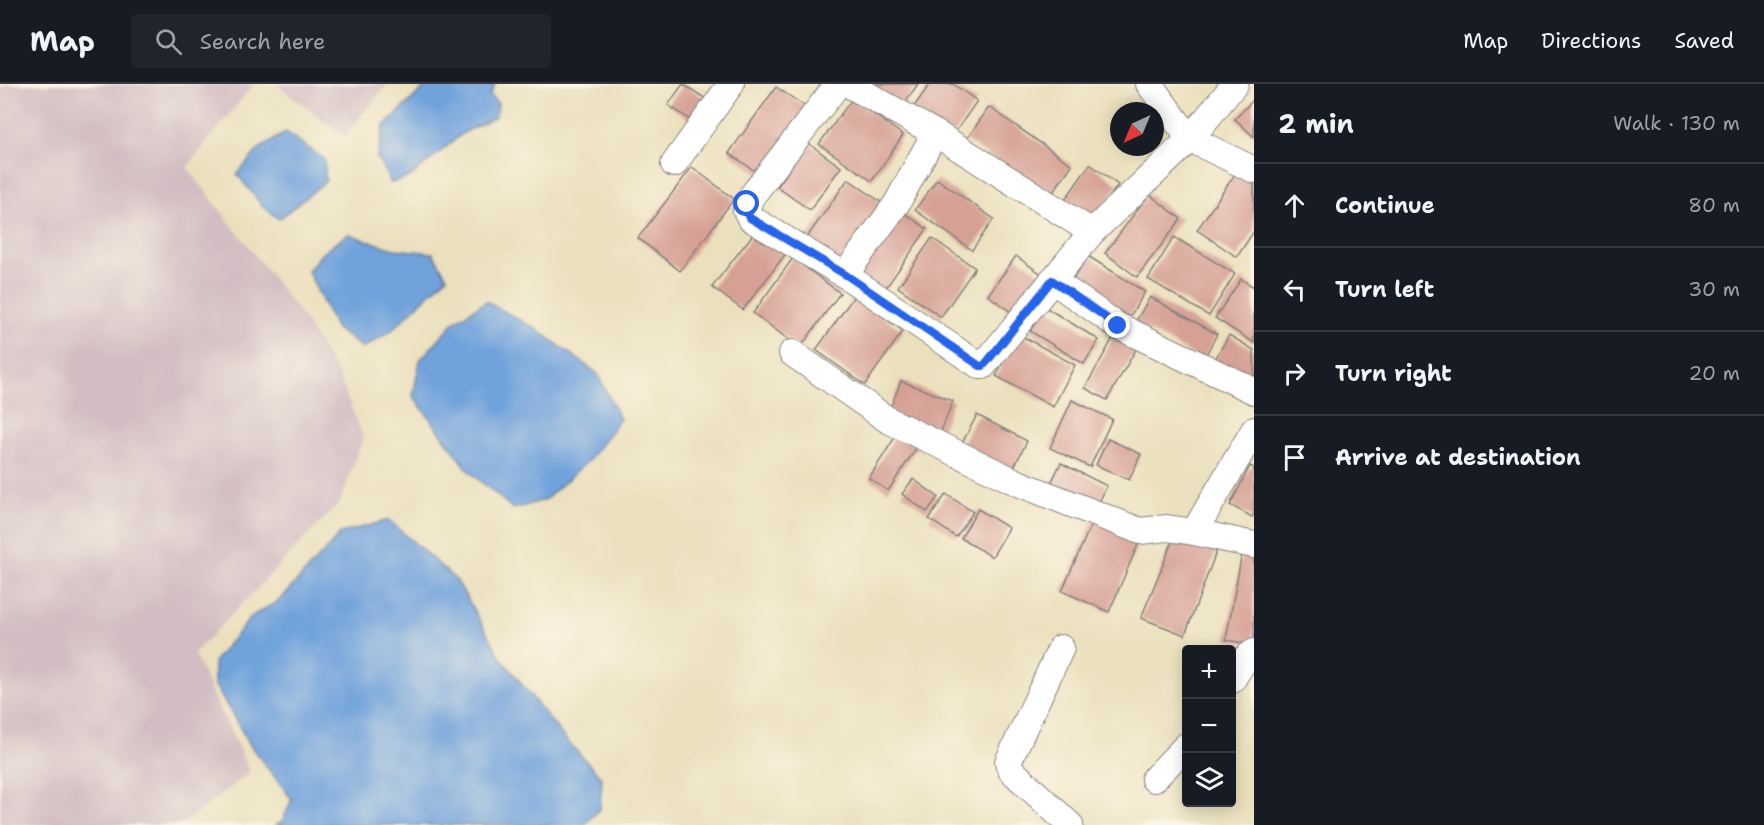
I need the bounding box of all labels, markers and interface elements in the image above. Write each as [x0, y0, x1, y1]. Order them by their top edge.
search box [131, 14, 551, 68]
text: Map [30, 22, 95, 60]
icon: search [152, 25, 185, 58]
text: Search here [200, 27, 325, 56]
text: Map [1463, 27, 1508, 55]
text: Directions [1541, 27, 1641, 55]
text: Saved [1674, 27, 1734, 55]
north arrow [1110, 102, 1164, 156]
text: 2 min [1278, 106, 1354, 141]
text: Walk · 130 m [1613, 110, 1740, 136]
icon: ahead [1278, 189, 1311, 222]
route start [733, 190, 759, 216]
text: Continue [1335, 191, 1435, 220]
text: 80 m [1688, 192, 1740, 218]
icon: left [1278, 273, 1311, 306]
text: Turn left [1335, 275, 1434, 304]
text: 30 m [1688, 276, 1740, 302]
route end [1104, 312, 1130, 338]
icon: right [1278, 357, 1311, 390]
text: Turn right [1335, 359, 1452, 388]
text: 20 m [1689, 360, 1740, 386]
icon: arrive [1278, 441, 1311, 474]
text: Arrive at destination [1335, 443, 1581, 472]
map controls [1182, 645, 1236, 807]
button: + [1182, 645, 1236, 699]
button: − [1182, 699, 1236, 753]
button: layers [1182, 753, 1236, 807]

